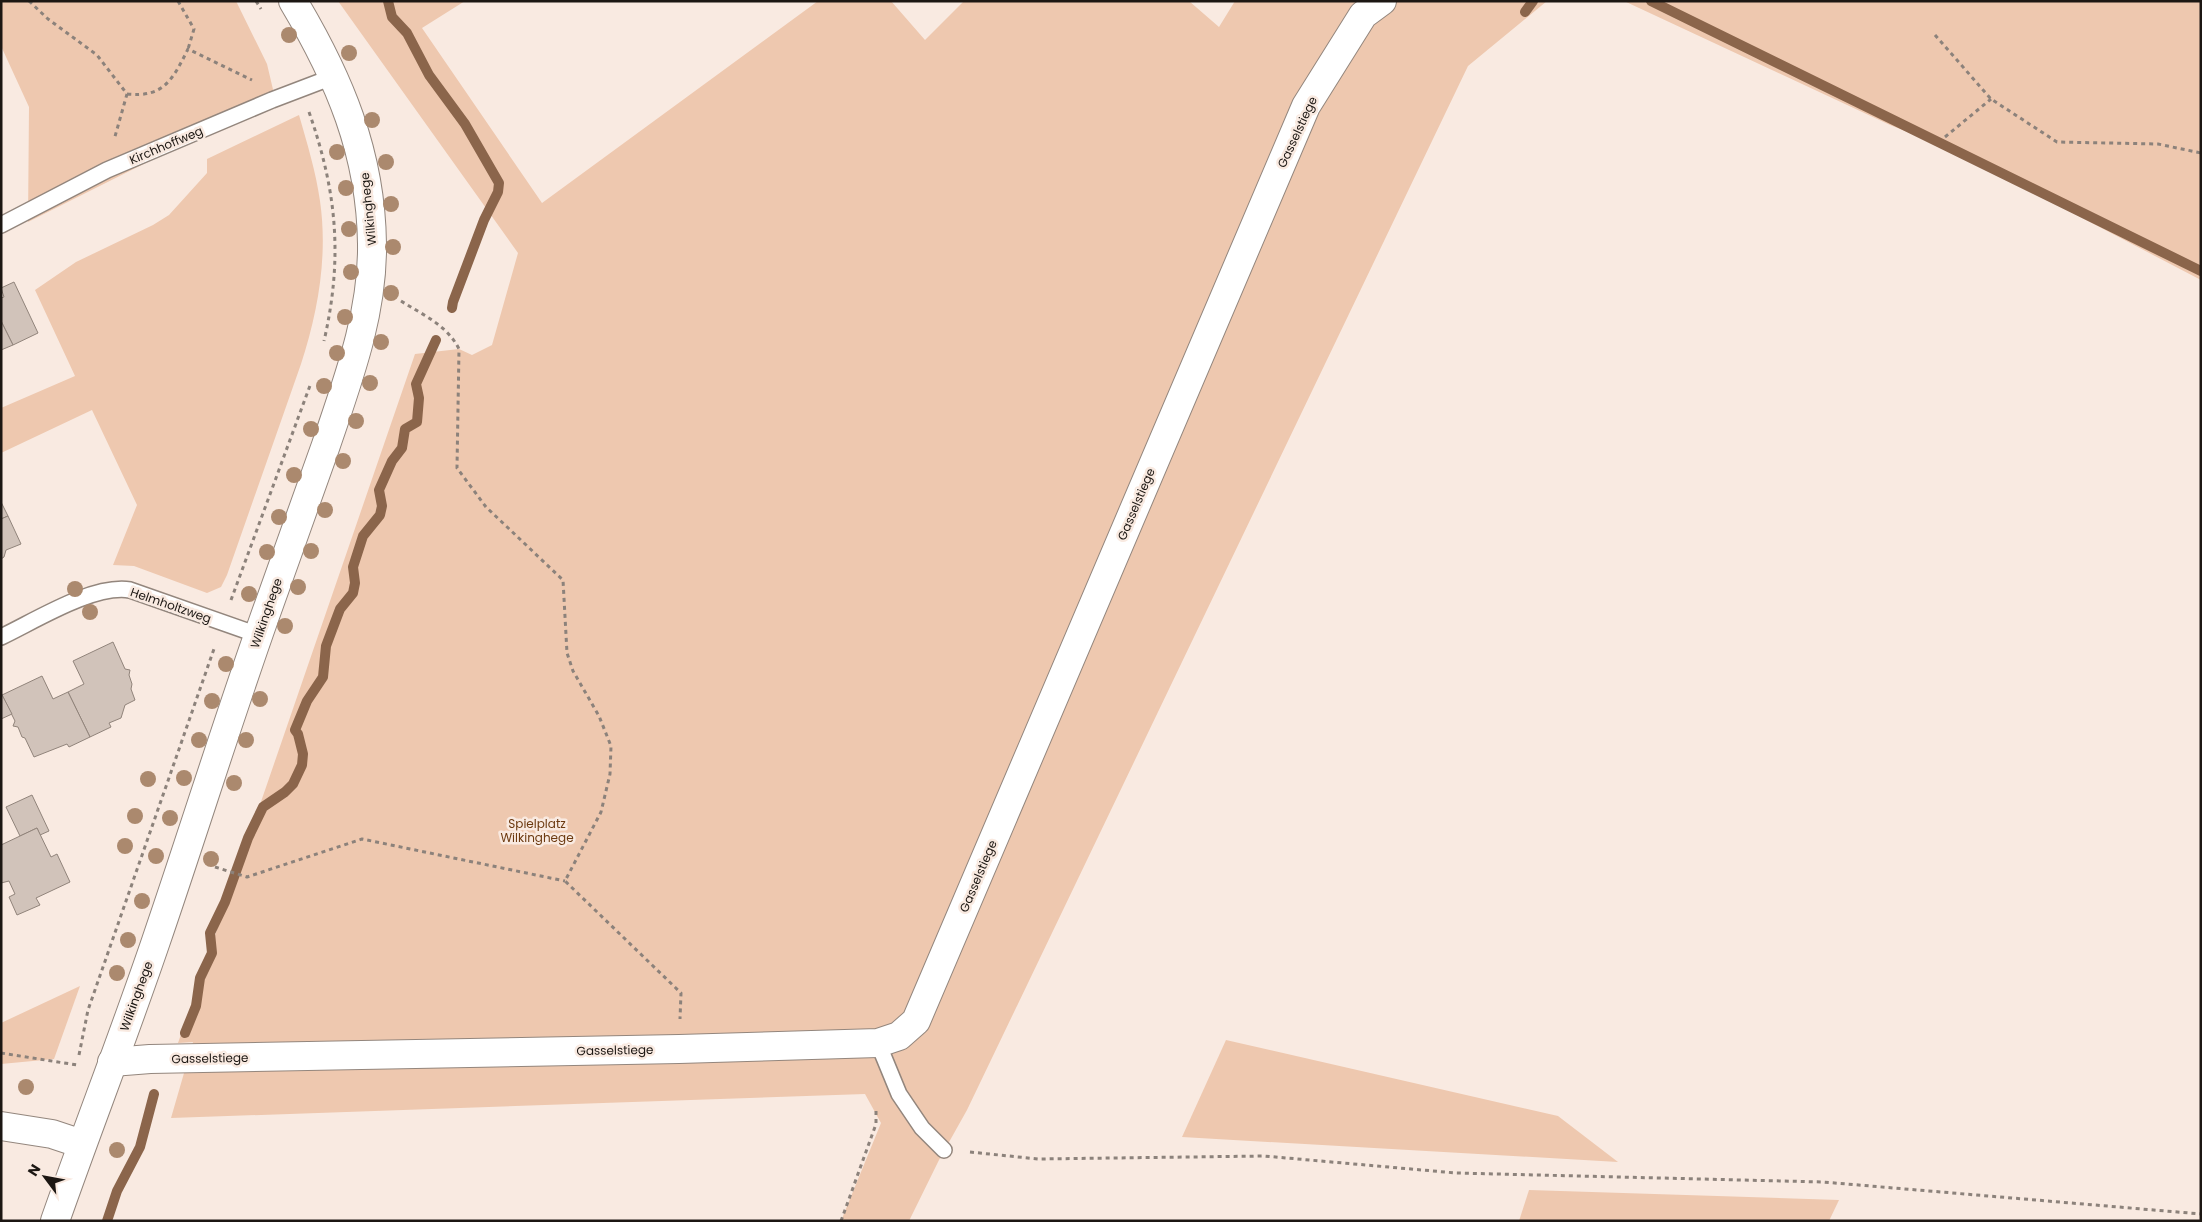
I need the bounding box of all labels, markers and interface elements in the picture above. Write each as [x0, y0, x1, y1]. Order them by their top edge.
street label: Gasselstiege [1273, 94, 1321, 170]
street label: Kirchhoffweg [127, 122, 205, 168]
street label: Wilkinghege [356, 172, 380, 246]
street label: Gasselstiege [1113, 465, 1159, 543]
street label: Wilkinghege [246, 576, 286, 650]
street label: Helmholtzweg [128, 583, 214, 627]
park label: Spielplatz Wilkinghege [500, 815, 574, 846]
street label: Gasselstiege [955, 837, 1001, 915]
street label: Wilkinghege [115, 959, 157, 1033]
street label: Gasselstiege [576, 1041, 654, 1059]
street label: Gasselstiege [171, 1049, 249, 1067]
north arrow [20, 1152, 70, 1202]
text: N [23, 1160, 45, 1180]

